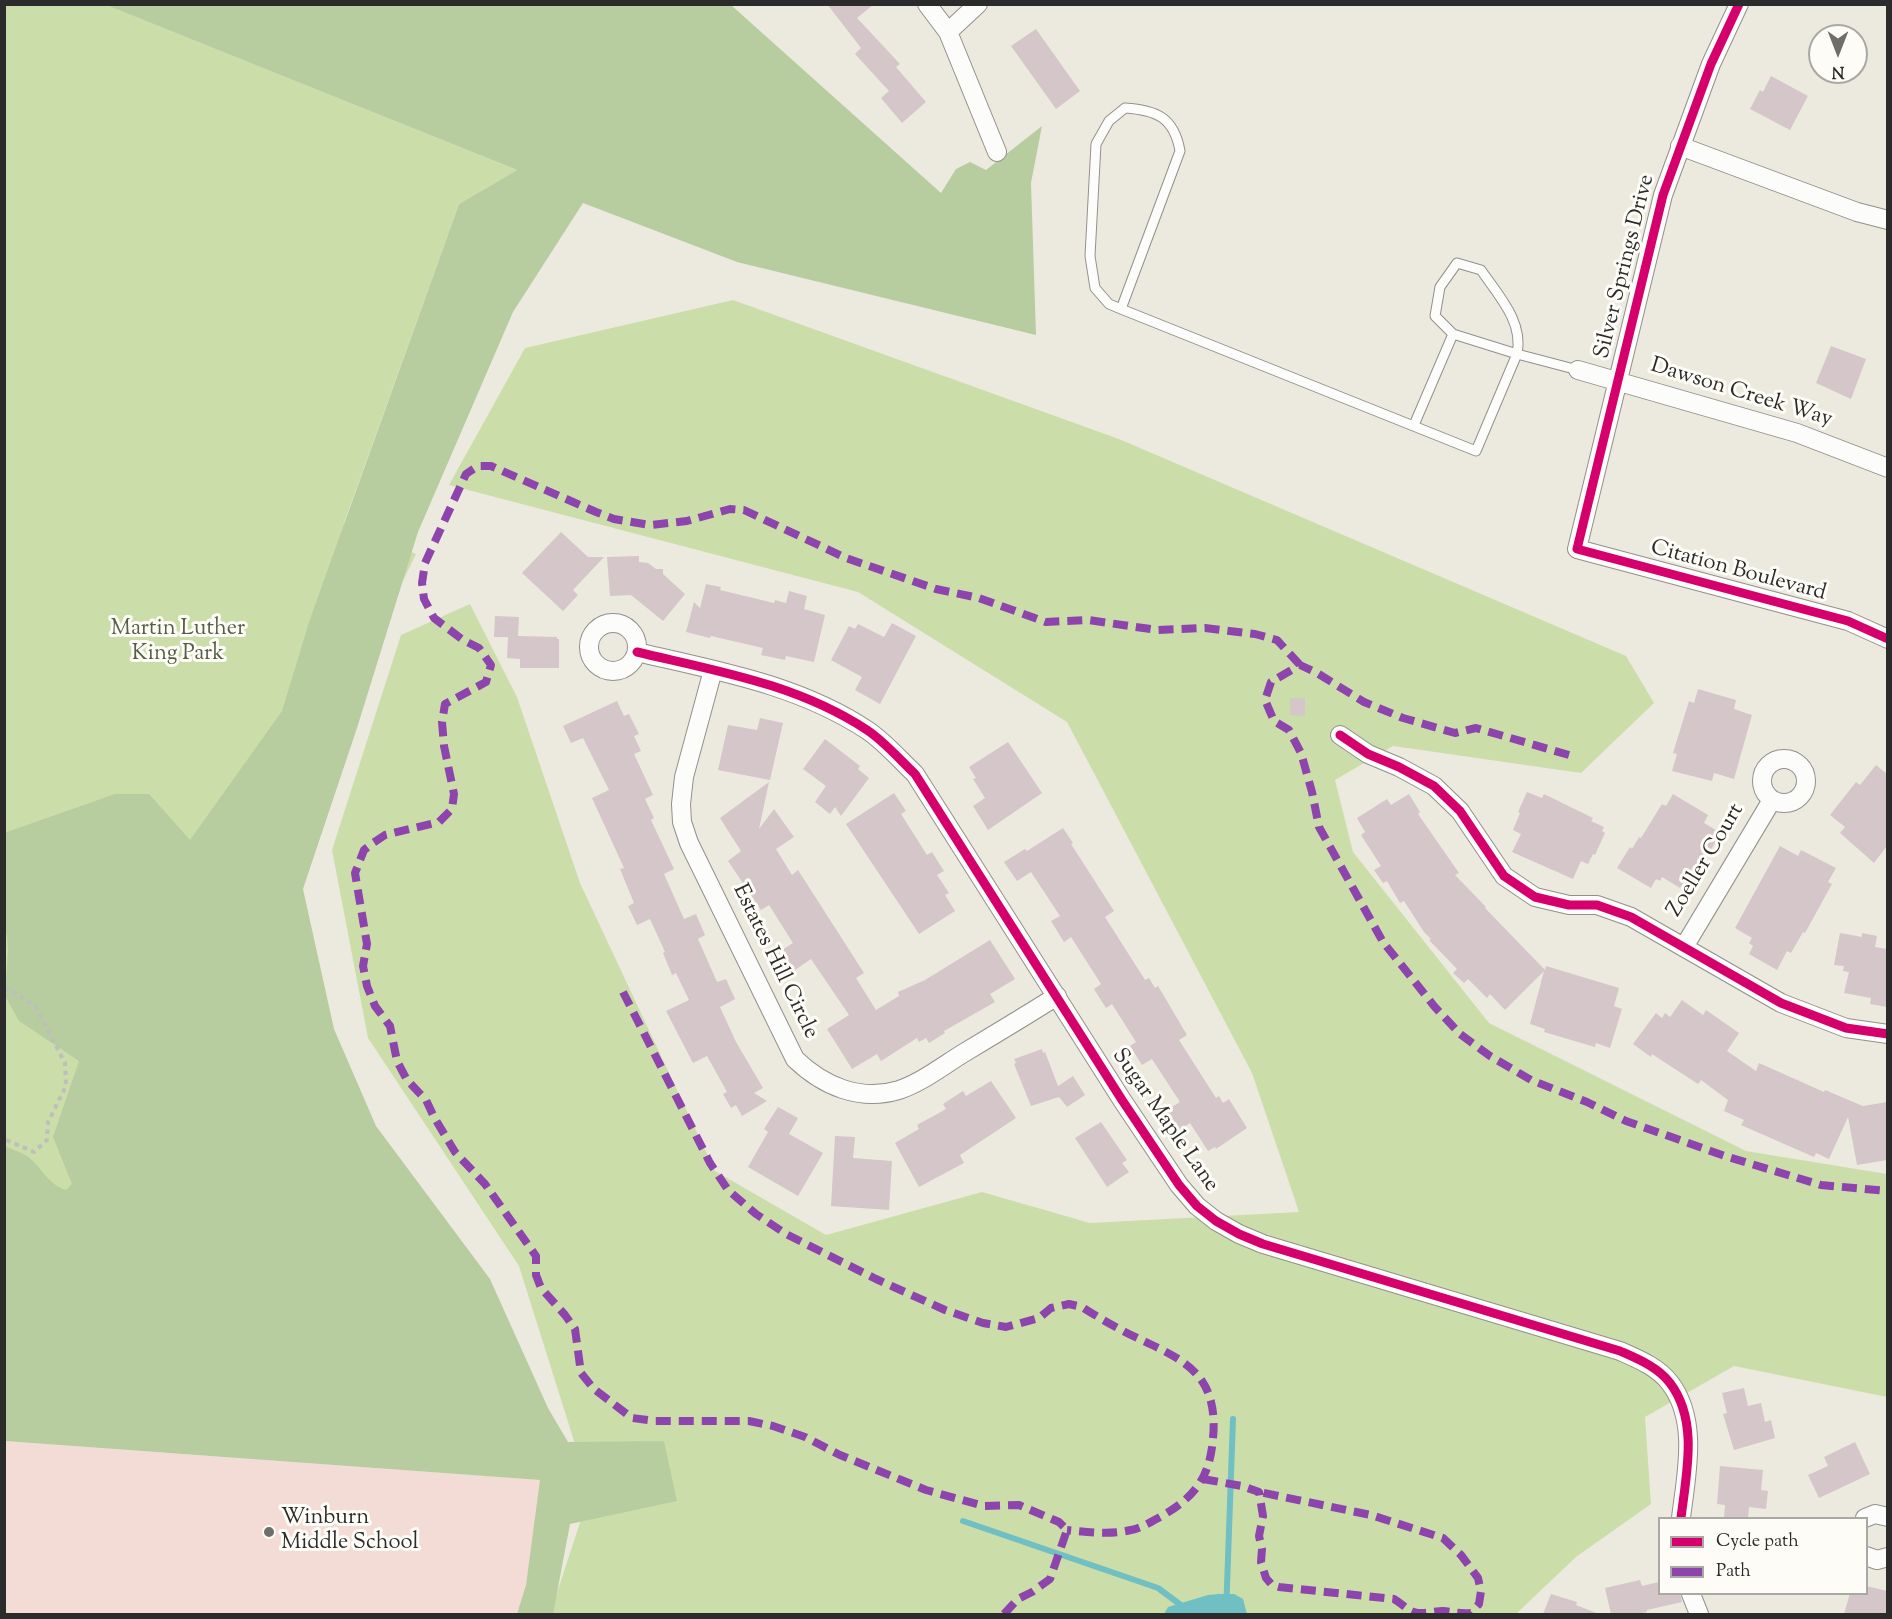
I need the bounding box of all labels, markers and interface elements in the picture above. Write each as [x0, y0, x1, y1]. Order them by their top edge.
north arrow [1808, 24, 1868, 84]
text: N [1832, 59, 1844, 82]
street label: Silver Springs Drive [1590, 172, 1662, 362]
street label: Dawson Creek Way [1647, 354, 1835, 434]
street label: Citation Boulevard [1647, 536, 1829, 608]
park label: Martin Luther King Park [111, 617, 245, 668]
street label: Zoeller Court [1663, 800, 1751, 922]
street label: Estates Hill Circle [725, 880, 823, 1044]
street label: Sugar Maple Lane [1105, 1044, 1223, 1198]
place label: Winburn Middle School [281, 1506, 419, 1558]
legend [1658, 1517, 1868, 1595]
marker: Winburn Middle School [262, 1525, 276, 1539]
text: Cycle path [1716, 1529, 1799, 1555]
text: Path [1716, 1559, 1751, 1585]

